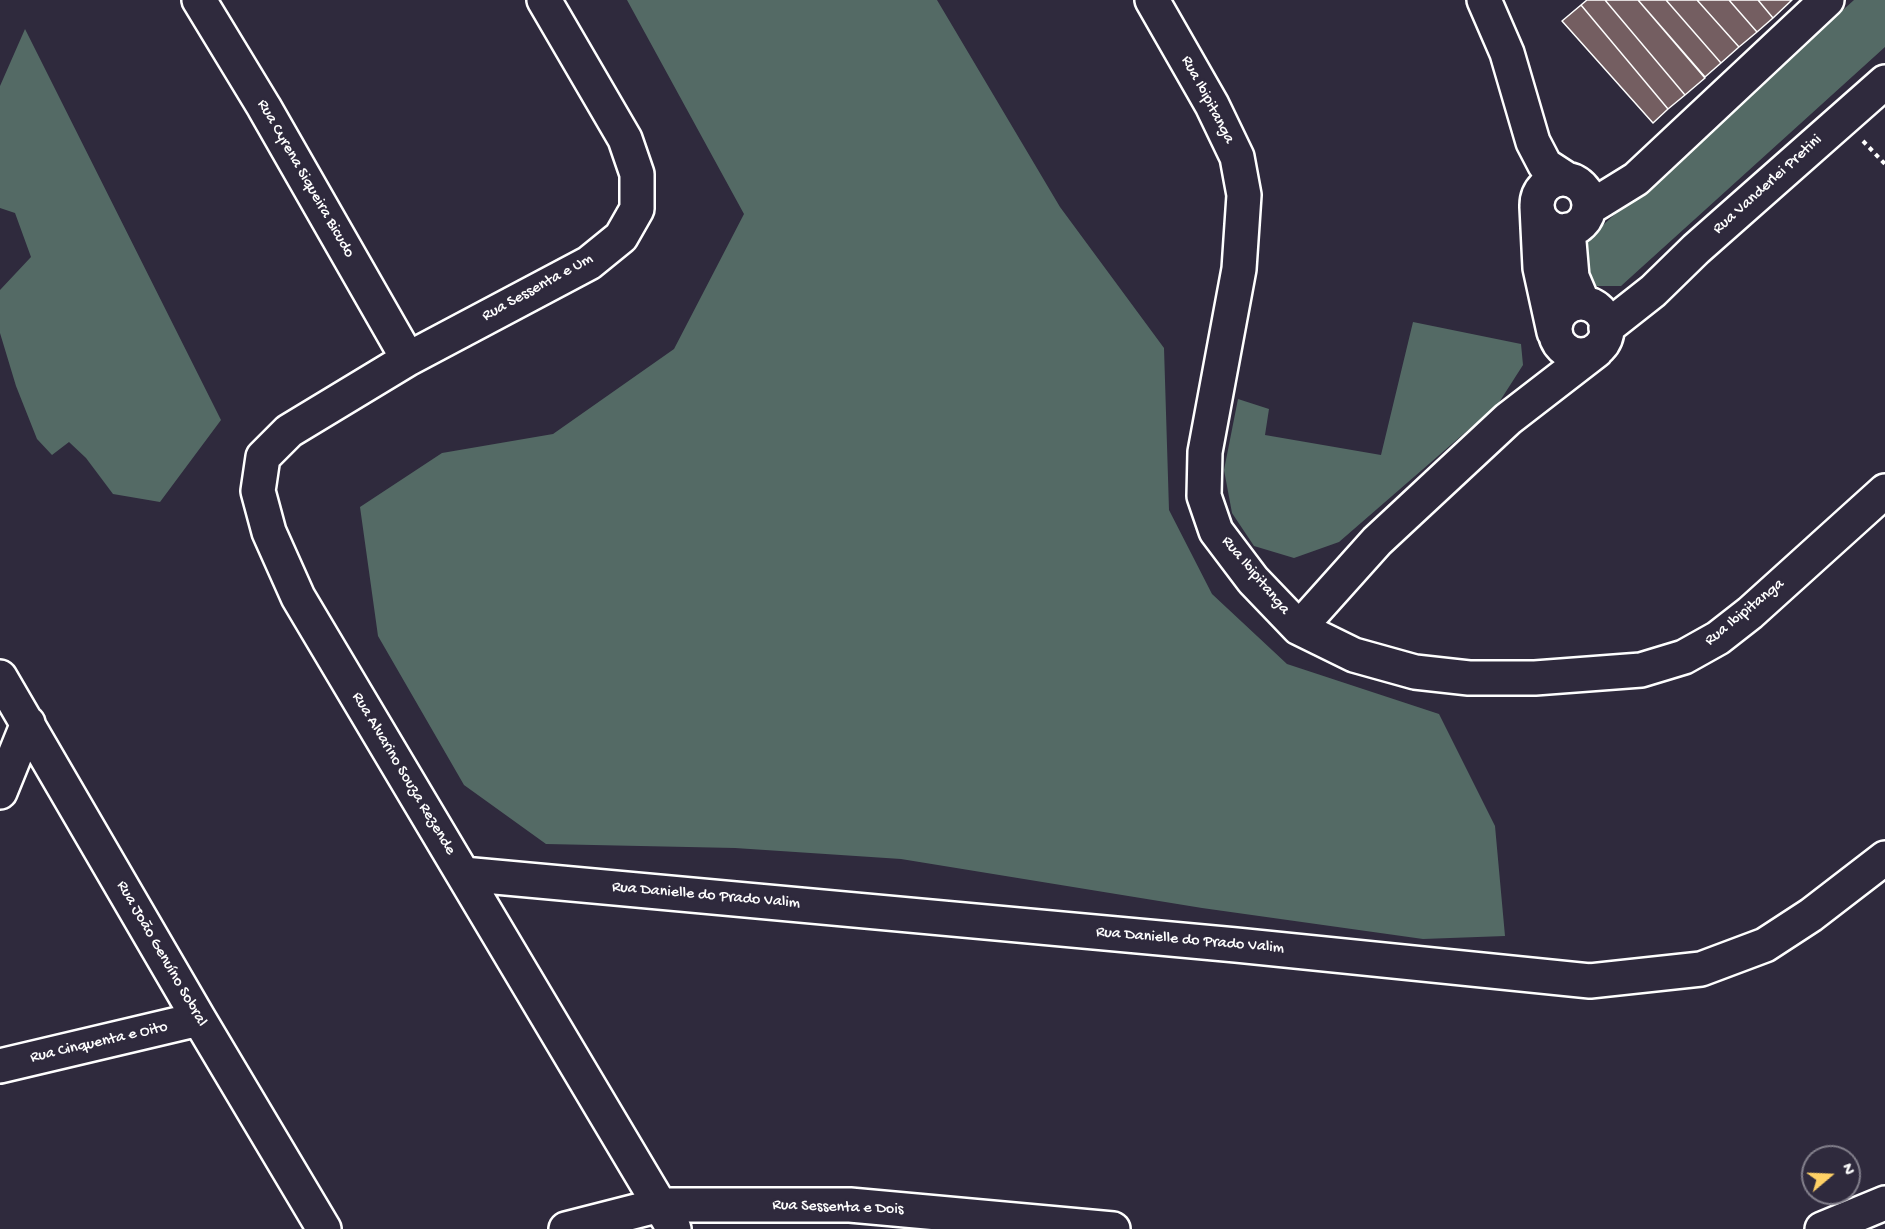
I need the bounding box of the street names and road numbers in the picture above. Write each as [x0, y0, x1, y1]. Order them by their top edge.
street label: Rua Ibipitanga [1176, 53, 1238, 147]
street label: Rua Cyrena Siqueira Bicudo [252, 96, 358, 262]
street label: Rua Vanderlei Pretini [1710, 131, 1826, 239]
street label: Rua Sessenta e Um [479, 250, 597, 326]
street label: Rua Ibipitanga [1217, 533, 1293, 619]
street label: Rua Ibipitanga [1701, 575, 1789, 651]
street label: Rua Alvarino Souza Rezende [347, 689, 459, 859]
street label: Rua João Genuíno Sobral [111, 878, 211, 1030]
street label: Rua Danielle do Prado Valim [611, 878, 801, 914]
street label: Rua Danielle do Prado Valim [1095, 923, 1285, 959]
street label: Rua Cinquenta e Oito [28, 1018, 170, 1068]
street label: Rua Sessenta e Dois [772, 1196, 904, 1220]

